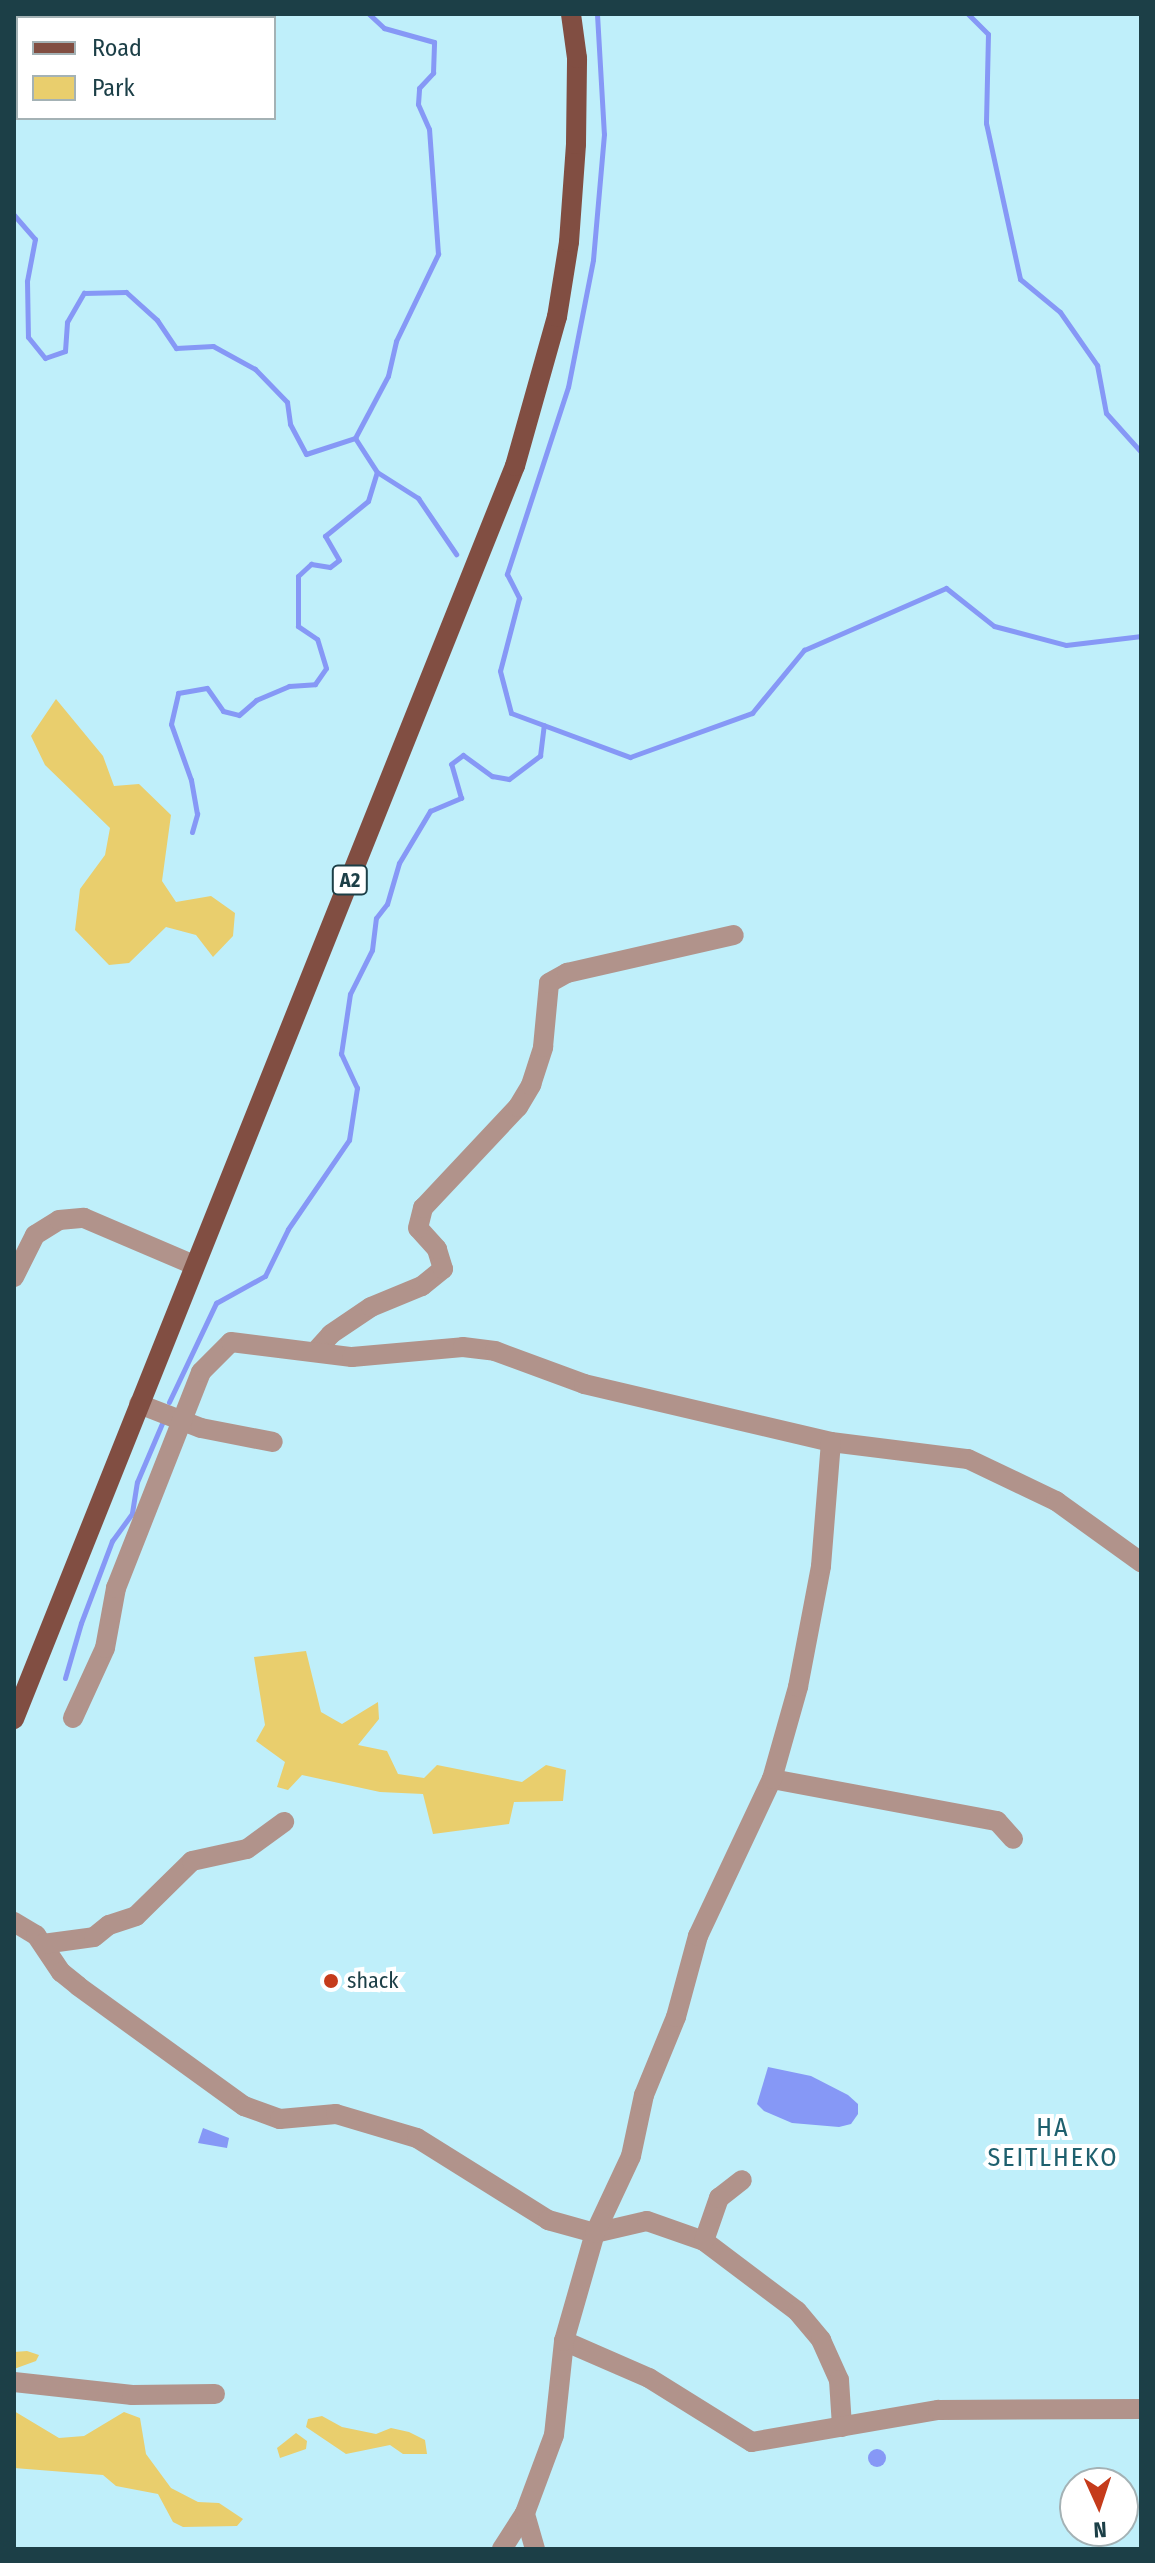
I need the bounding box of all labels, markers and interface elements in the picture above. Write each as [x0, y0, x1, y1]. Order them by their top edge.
legend [16, 16, 276, 120]
text: Road [92, 34, 142, 62]
text: Park [92, 74, 135, 102]
road number: A2 [330, 864, 370, 896]
place label: shack [347, 1968, 398, 1994]
marker: shack [322, 1972, 340, 1990]
district label: HA SEITLHEKO [987, 2112, 1119, 2174]
north arrow [1059, 2467, 1139, 2547]
text: N [1093, 2516, 1107, 2543]

